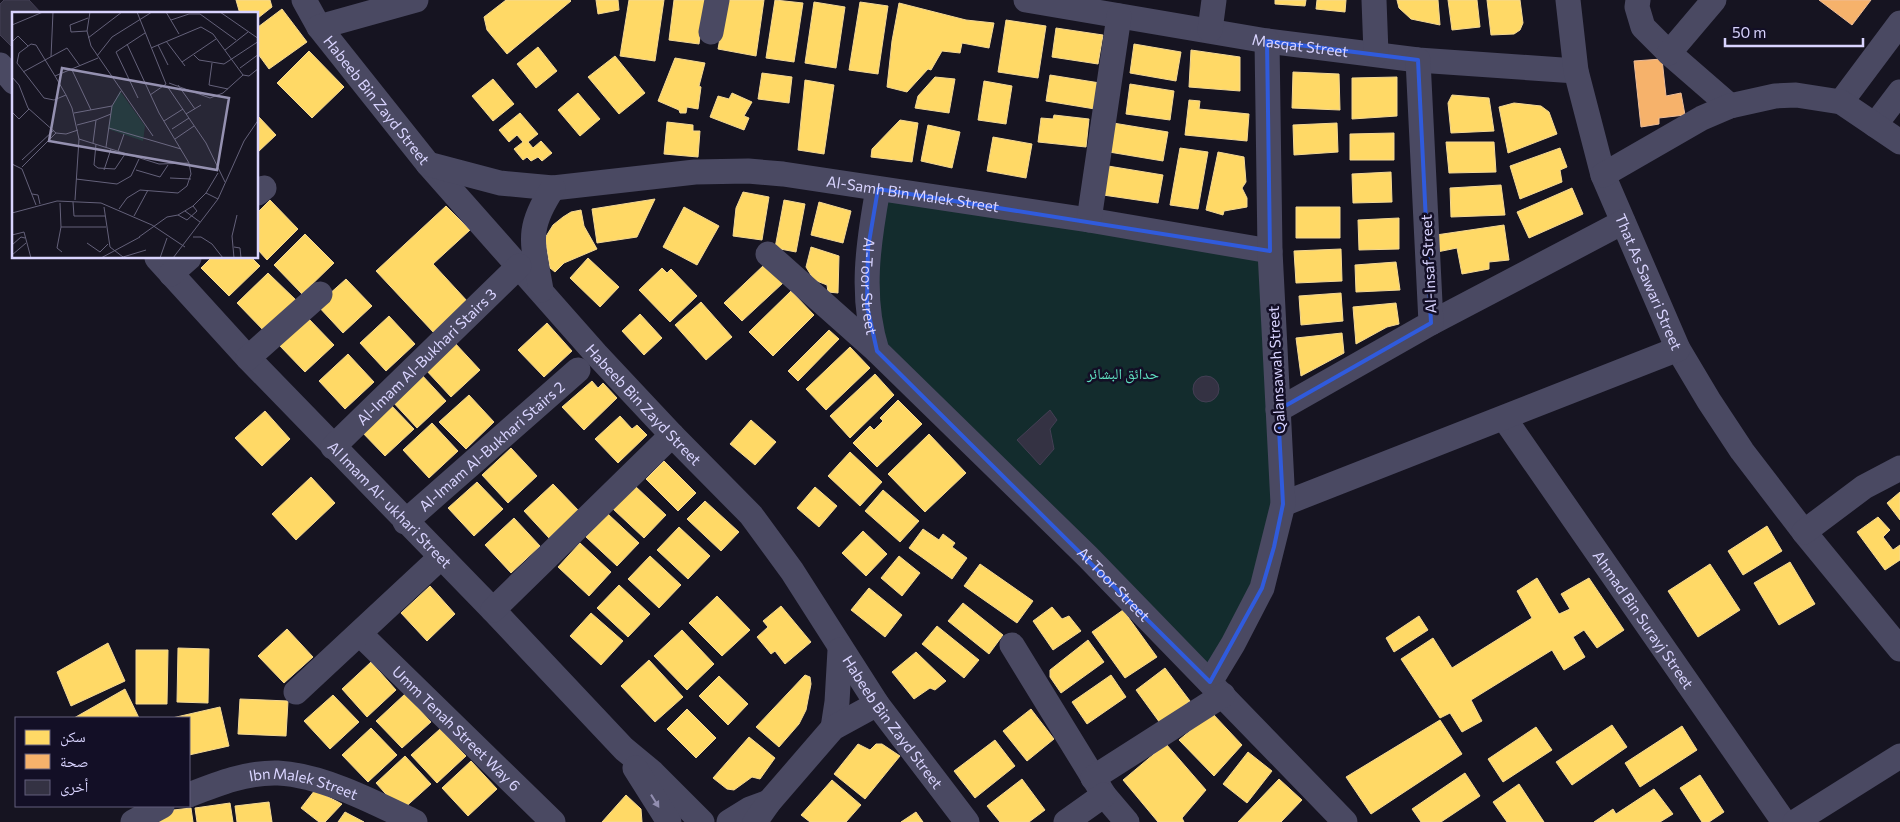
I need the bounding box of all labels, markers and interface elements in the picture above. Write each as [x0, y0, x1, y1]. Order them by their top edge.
inset map [12, 12, 259, 259]
scale bar [1725, 15, 1862, 47]
text: 50 m [1732, 23, 1766, 41]
street label: Masqat Street [1251, 30, 1350, 60]
street label: Habeeb Bin Zayd Street [320, 32, 434, 168]
street label: Al-Samh Bin Malek Street [825, 172, 1000, 215]
street label: That As Sawari Street [1612, 211, 1686, 352]
street label: Al-Insaf Street [1416, 214, 1440, 314]
street label: Al-Toor Street [858, 237, 881, 336]
street label: Al-Imam Al-Bukhari Stairs 3 [352, 284, 500, 428]
street label: Qalansawah Street [1264, 305, 1288, 435]
street label: Habeeb Bin Zayd Street [582, 340, 705, 469]
park label: حدائق البشائر [1086, 364, 1159, 384]
street label: Al-Imam Al-Bukhari Stairs 2 [415, 377, 568, 515]
street label: Al Imam Al- ukhari Street [324, 437, 456, 571]
street label: At Toor Street [1074, 543, 1154, 625]
street label: Ahmad Bin Surayj Street [1589, 547, 1698, 692]
street label: Habeeb Bin Zayd Street [839, 652, 947, 792]
street label: Umm Tenah Street Way 6 [389, 662, 524, 795]
legend [15, 717, 190, 807]
text: سكن [60, 727, 86, 747]
text: صحة [60, 752, 89, 770]
street label: Ibn Malek Street [247, 764, 361, 803]
text: أخرى [60, 777, 89, 797]
one-way arrow [650, 794, 659, 808]

